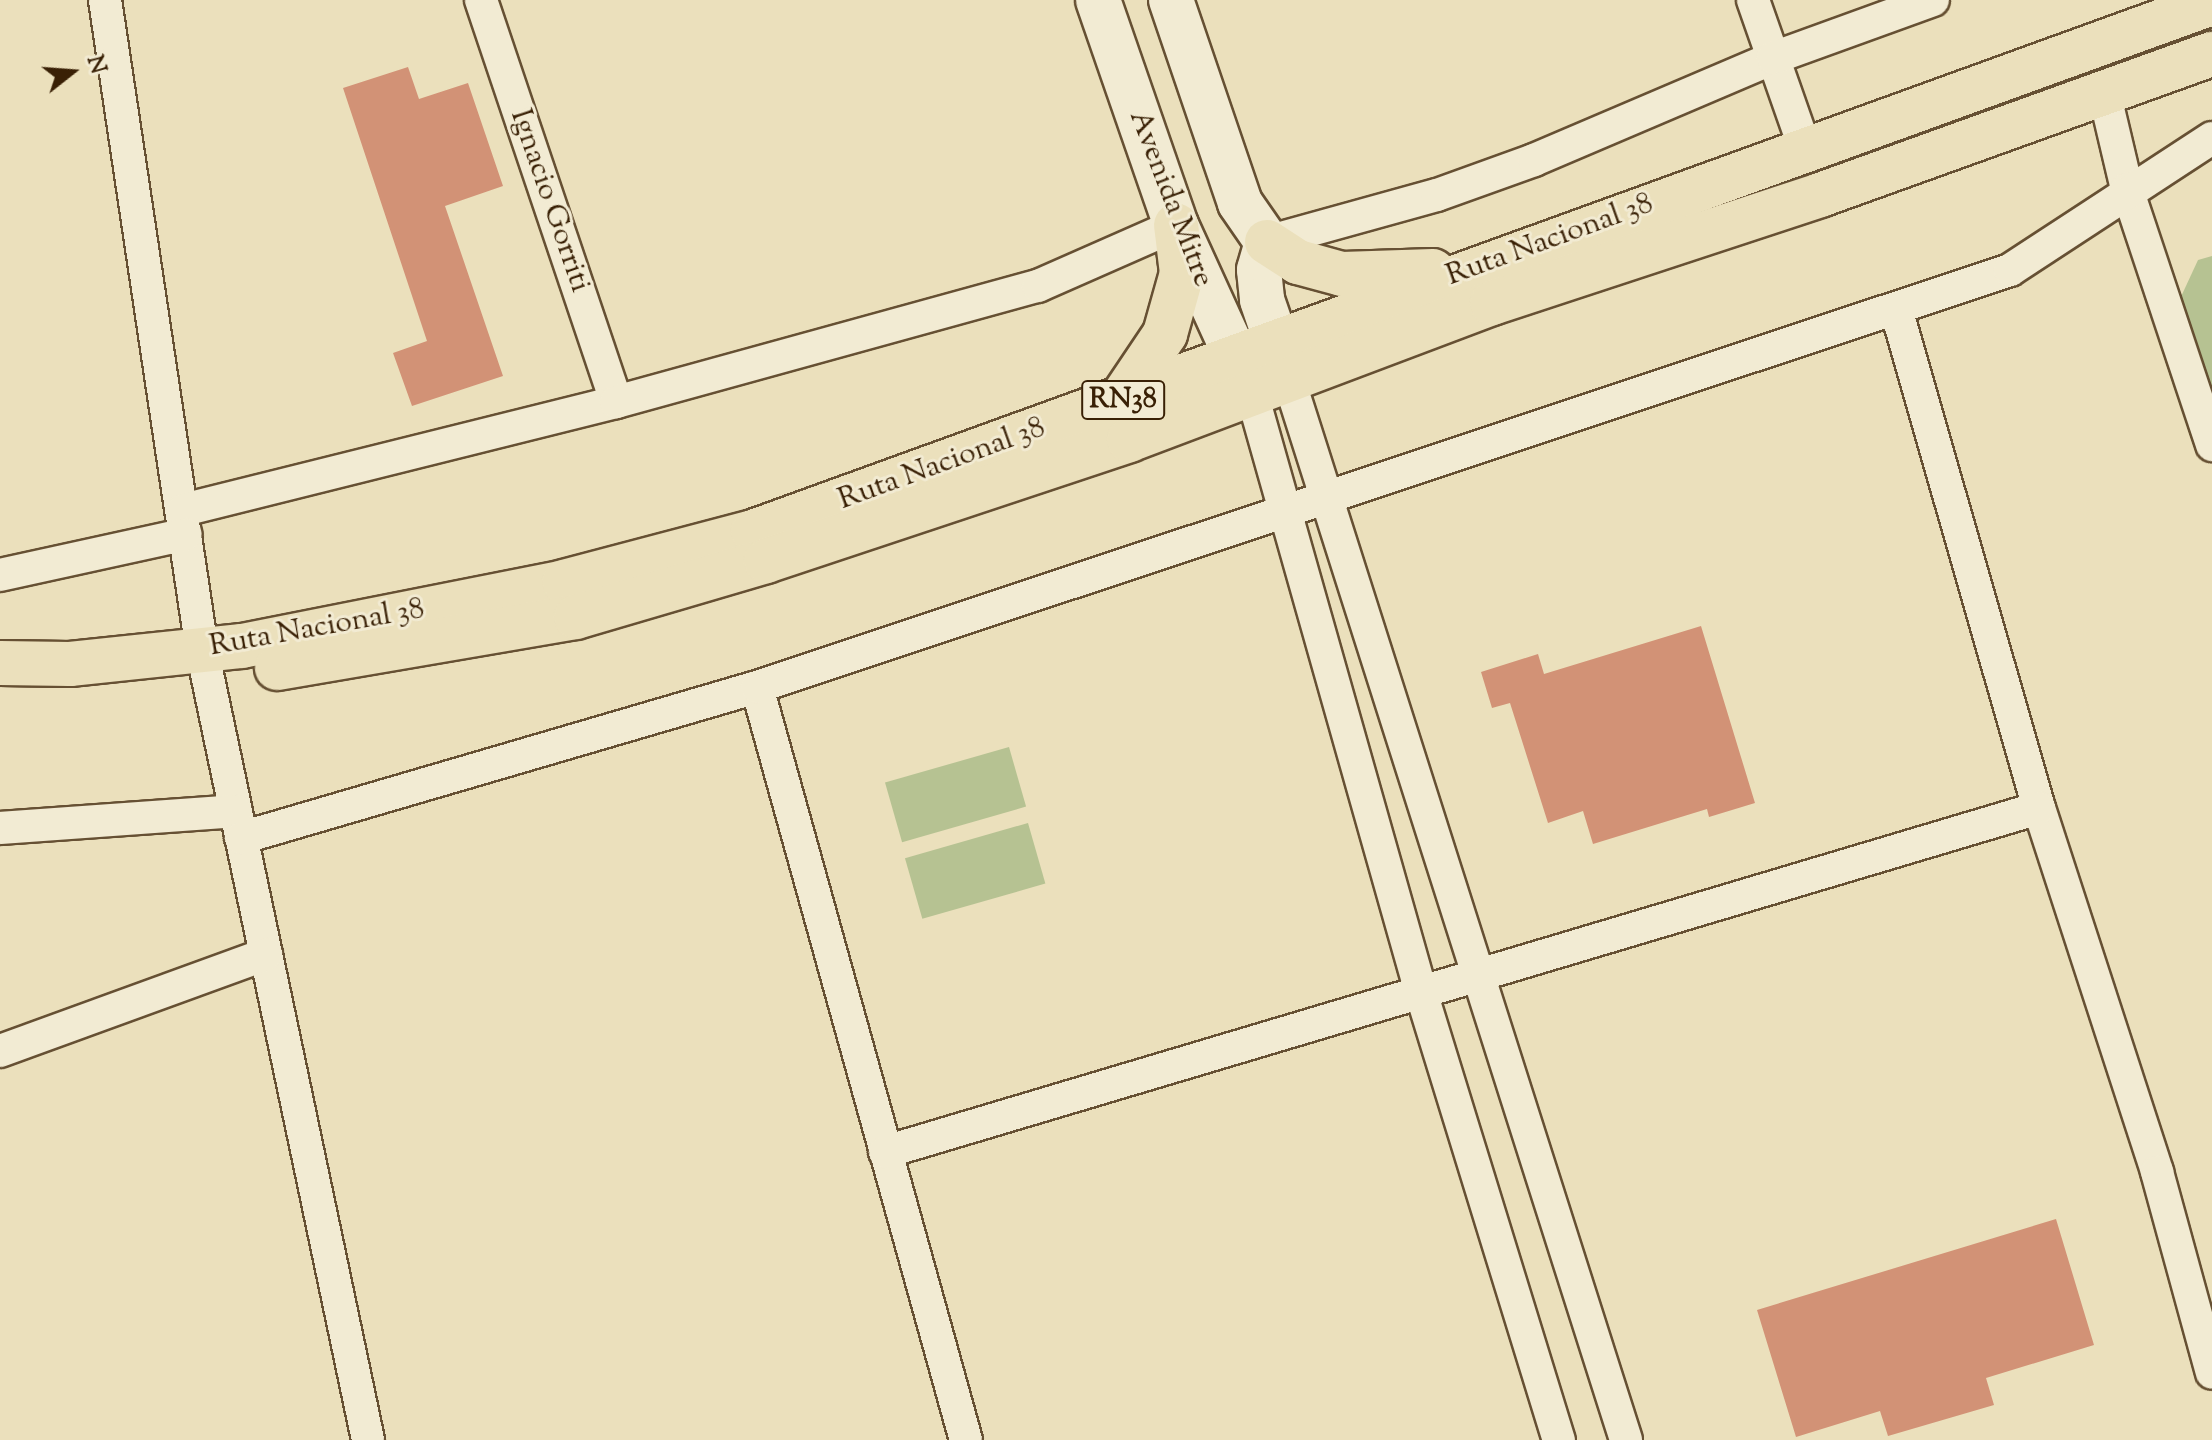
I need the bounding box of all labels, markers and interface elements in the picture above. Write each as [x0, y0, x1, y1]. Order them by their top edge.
north arrow [32, 32, 112, 112]
text: N [77, 52, 113, 78]
street label: Ignacio Gorriti [501, 105, 597, 297]
street label: Avenida Mitre [1120, 106, 1220, 292]
street label: Ruta Nacional 38 [1442, 187, 1658, 295]
road number: RN38 [1081, 376, 1165, 424]
street label: Ruta Nacional 38 [834, 411, 1050, 519]
street label: Ruta Nacional 38 [207, 592, 427, 666]

